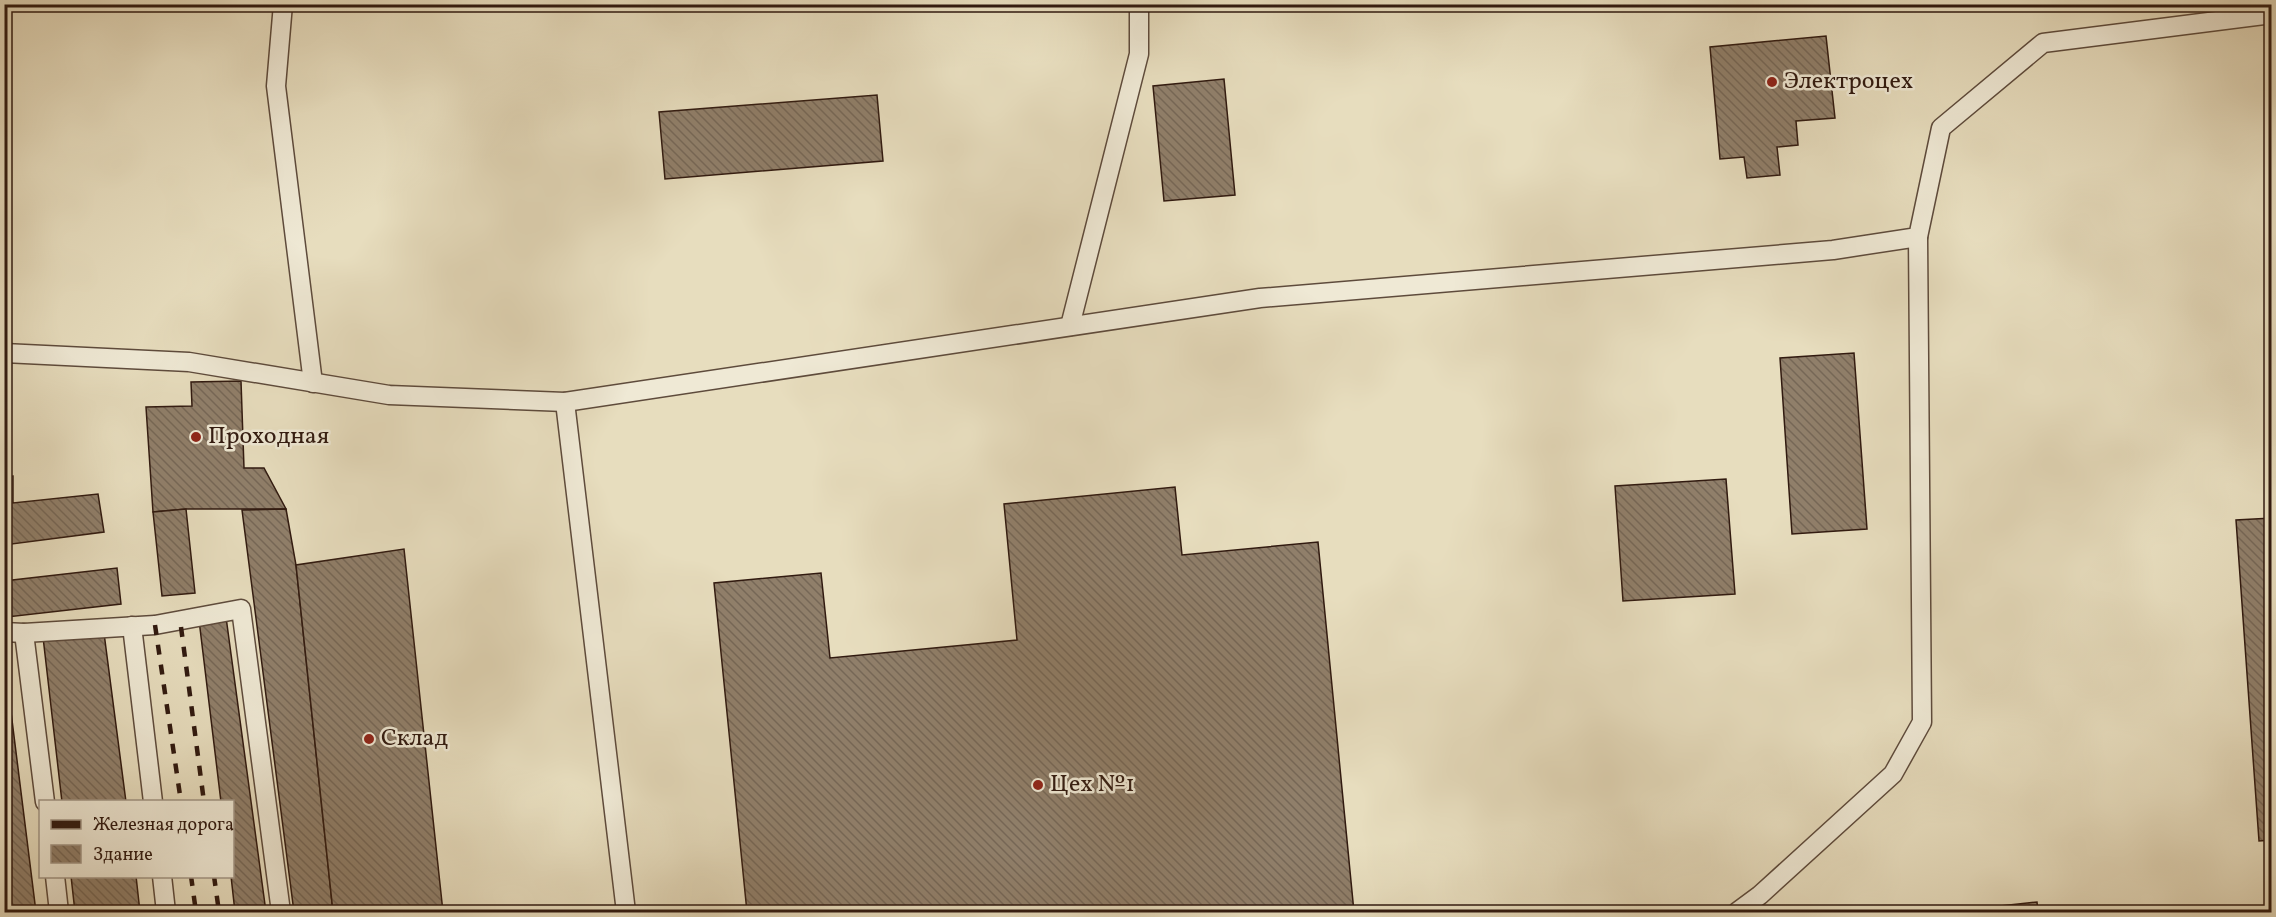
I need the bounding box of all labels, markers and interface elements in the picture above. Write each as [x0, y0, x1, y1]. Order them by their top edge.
place label: Электроцех [1784, 65, 1913, 99]
marker: Электроцех [1765, 75, 1779, 89]
place label: Проходная [208, 420, 329, 454]
marker: Проходная [189, 430, 203, 444]
place label: Склад [381, 722, 449, 756]
marker: Склад [362, 732, 376, 746]
place label: Цех №1 [1050, 768, 1135, 802]
marker: Цех №1 [1031, 778, 1045, 792]
legend [39, 800, 234, 878]
text: Железная дорога [93, 813, 234, 838]
text: Здание [93, 843, 153, 868]

